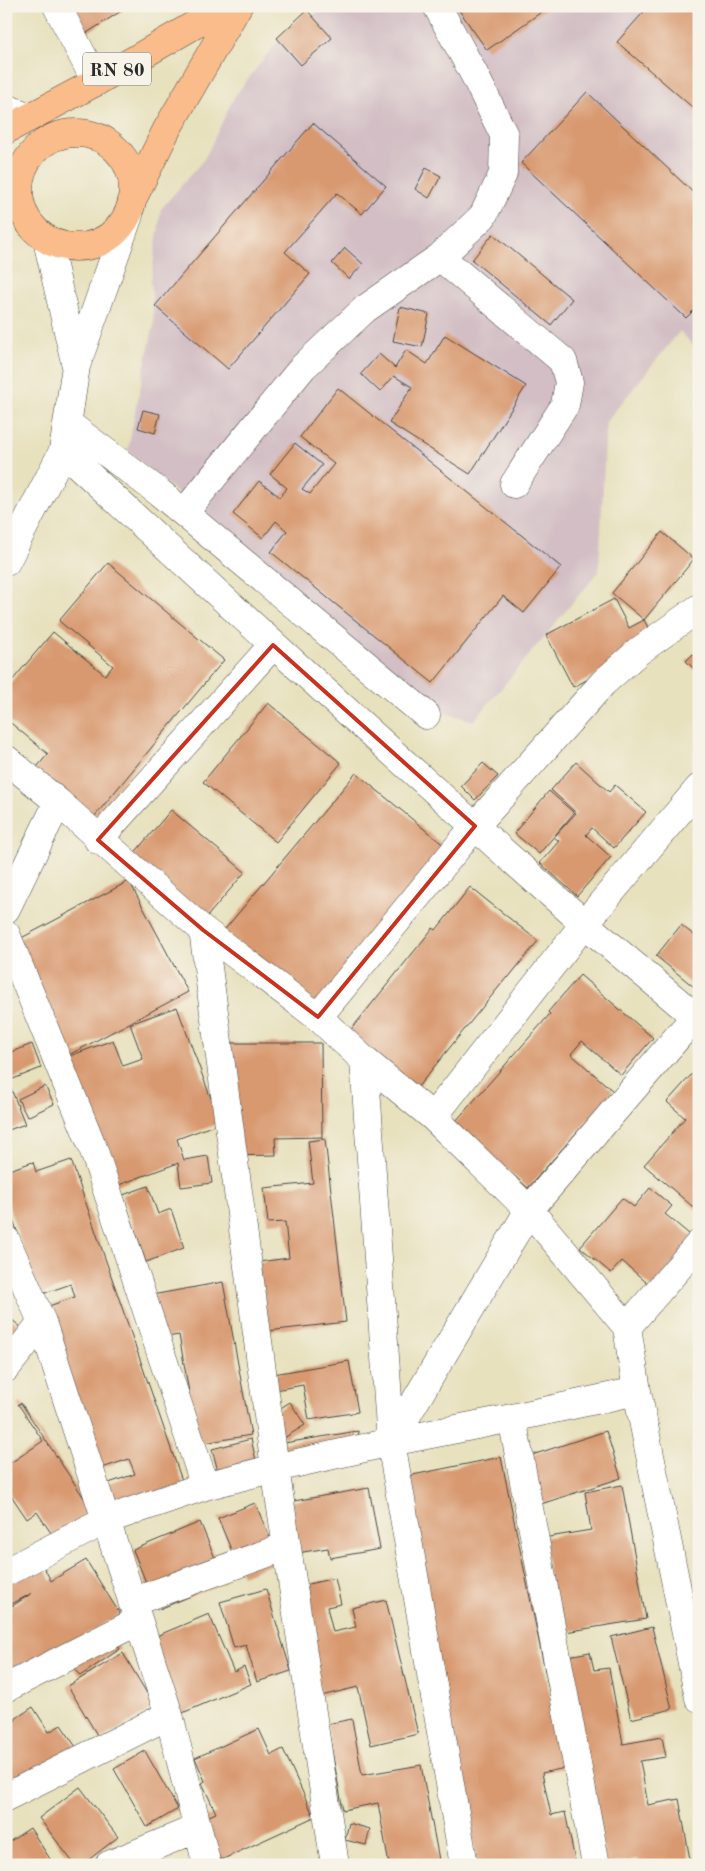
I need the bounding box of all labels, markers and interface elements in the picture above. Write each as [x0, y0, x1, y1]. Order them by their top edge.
road number: RN 80 [83, 52, 151, 86]

